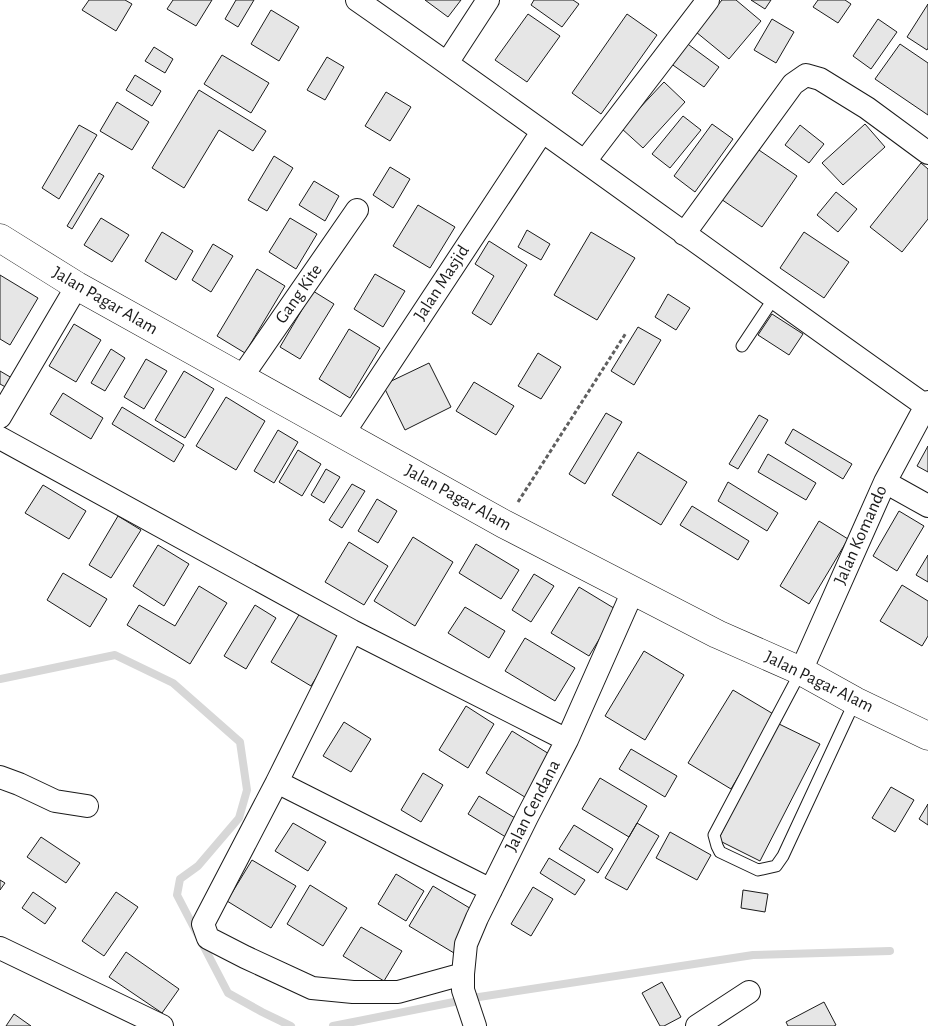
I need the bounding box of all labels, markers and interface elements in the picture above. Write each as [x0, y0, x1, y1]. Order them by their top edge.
street label: Jalan Masjid [411, 242, 473, 324]
street label: Gang Kite [272, 261, 326, 327]
street label: Jalan Pagar Alam [49, 264, 161, 338]
street label: Jalan Pagar Alam [402, 461, 514, 535]
street label: Jalan Komando [831, 483, 891, 587]
street label: Jalan Pagar Alam [762, 648, 876, 716]
street label: Jalan Cendana [502, 757, 564, 855]

